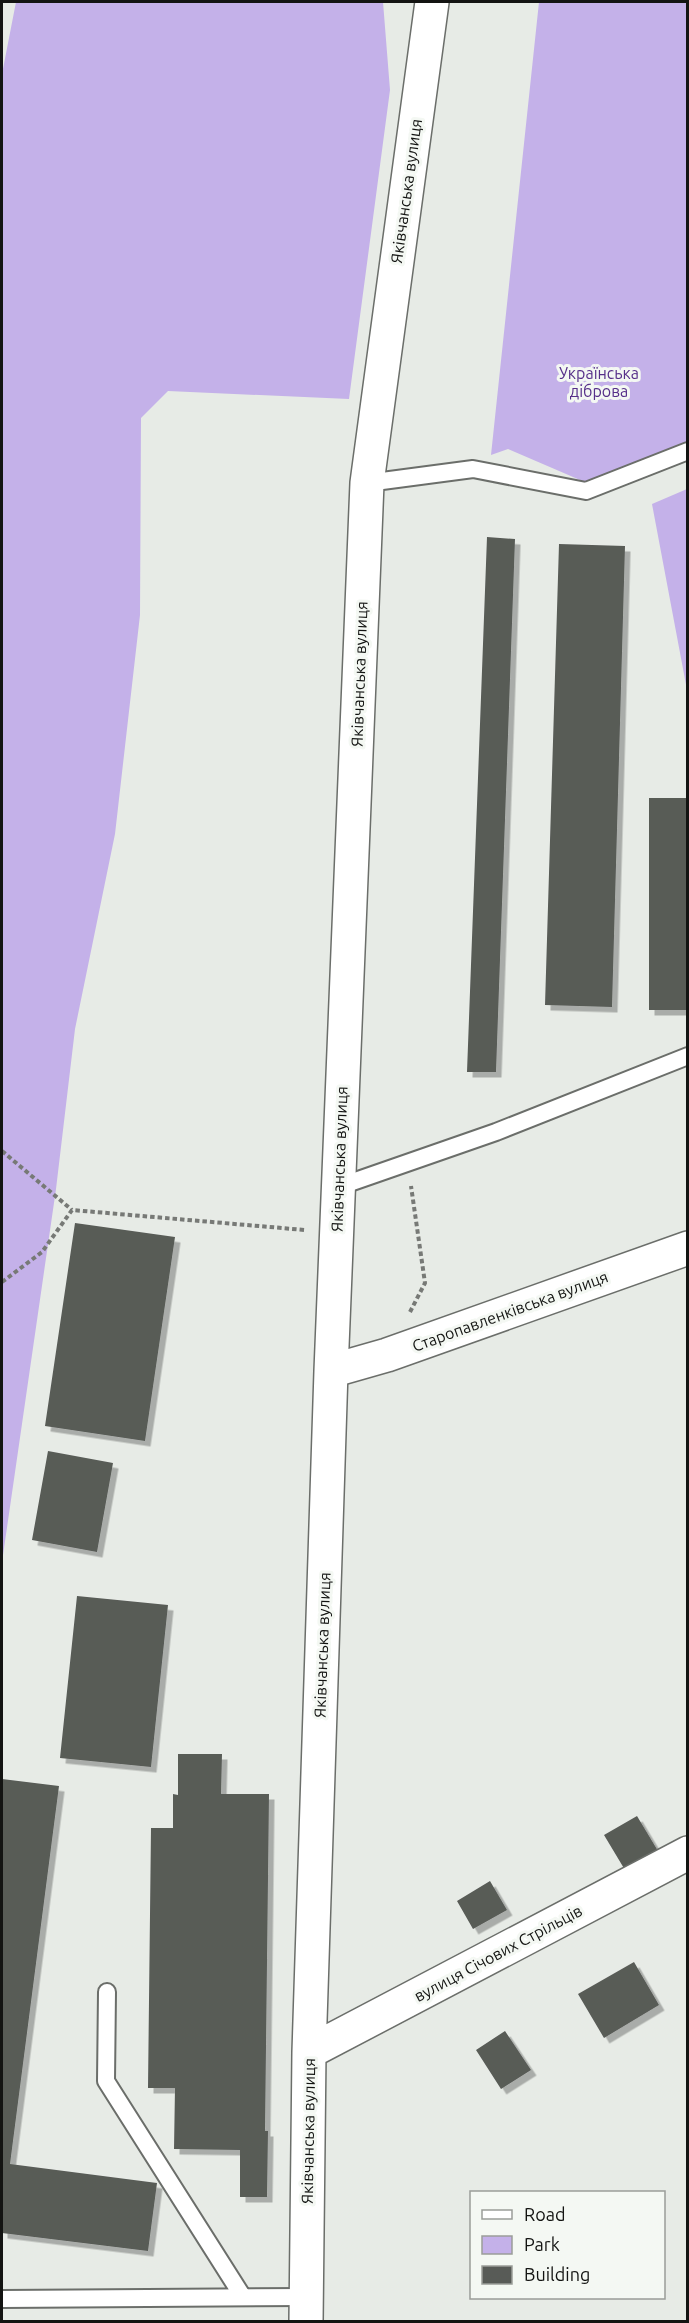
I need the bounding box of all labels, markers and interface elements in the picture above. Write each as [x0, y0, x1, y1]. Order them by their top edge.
street label: Яківчанська вулиця [387, 118, 425, 264]
park label: Українська діброва [559, 364, 639, 400]
street label: Яківчанська вулиця [347, 601, 371, 747]
street label: Яківчанська вулиця [327, 1086, 351, 1232]
street label: Старопавленківська вулиця [410, 1267, 610, 1355]
street label: Яківчанська вулиця [310, 1572, 334, 1718]
street label: вулиця Січових Стрільців [411, 1901, 585, 2005]
street label: Яківчанська вулиця [298, 2058, 318, 2204]
legend [470, 2191, 665, 2299]
text: Road [524, 2204, 566, 2224]
text: Park [524, 2234, 560, 2254]
text: Building [524, 2264, 590, 2284]

